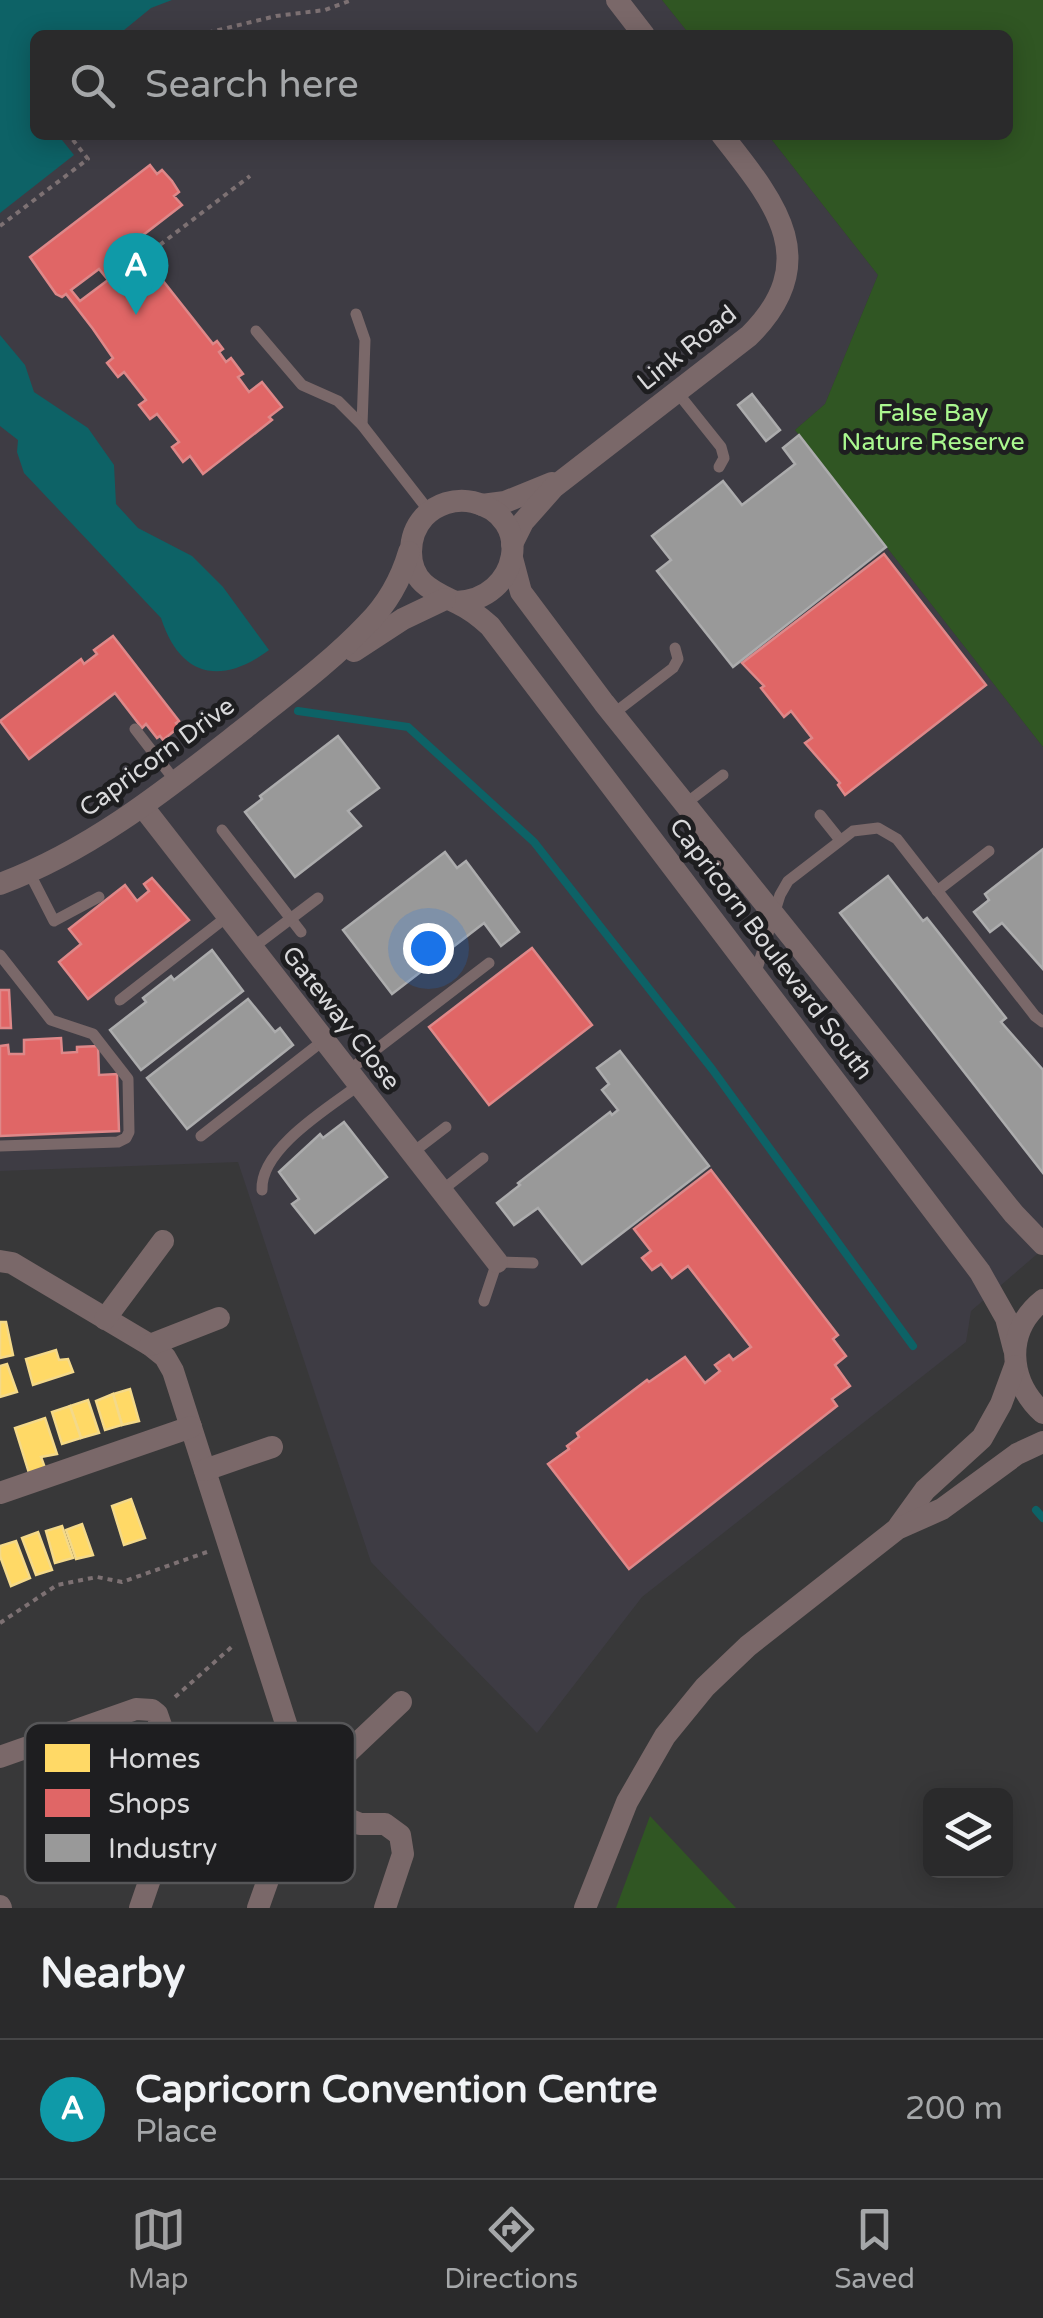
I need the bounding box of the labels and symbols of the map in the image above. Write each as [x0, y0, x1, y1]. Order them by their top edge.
pin: A [104, 232, 168, 315]
street label: Link Road [631, 299, 743, 397]
park label: False Bay Nature Reserve [841, 398, 1025, 457]
street label: Capricorn Drive [74, 691, 240, 823]
street label: Capricorn Boulevard South [663, 812, 879, 1086]
your location [403, 923, 454, 974]
street label: Gateway Close [275, 940, 407, 1096]
legend [25, 1723, 355, 1883]
text: Homes [108, 1742, 201, 1776]
text: Shops [108, 1787, 190, 1821]
text: Industry [108, 1832, 217, 1866]

